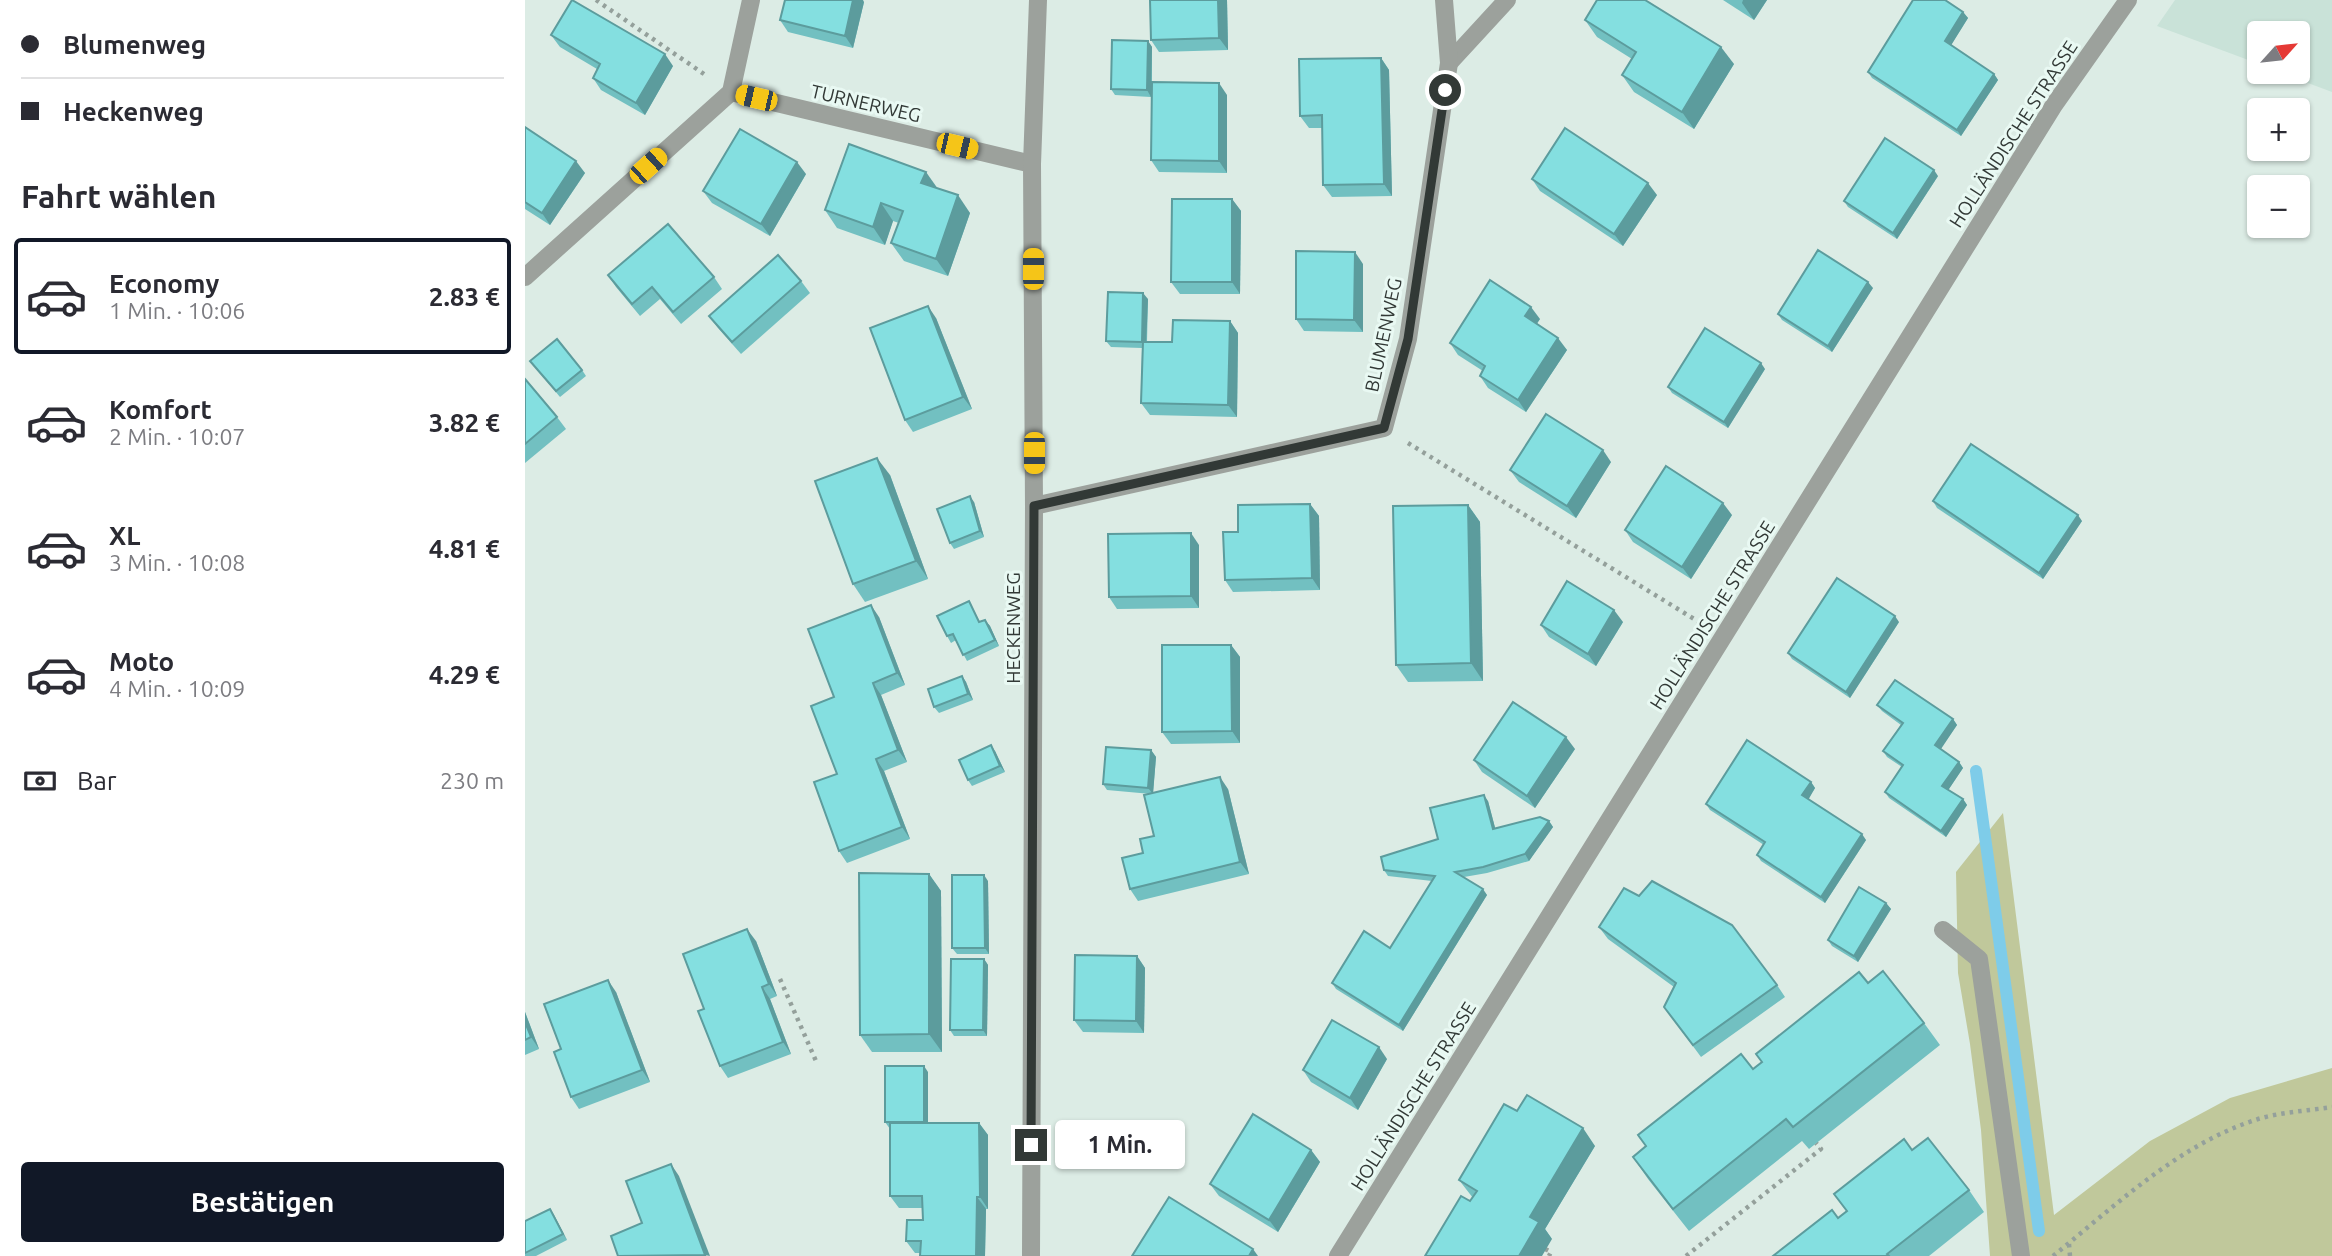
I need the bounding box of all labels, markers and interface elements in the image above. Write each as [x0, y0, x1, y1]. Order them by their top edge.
north arrow [2247, 21, 2310, 84]
map controls [2247, 21, 2310, 238]
text: Blumenweg [63, 30, 206, 59]
street label: HOLLÄNDISCHE STRASSE [1944, 37, 2082, 231]
route start [1429, 74, 1461, 106]
street label: TURNERWEG [809, 80, 923, 126]
car [734, 83, 779, 113]
text: Heckenweg [63, 97, 204, 126]
button: + [2247, 98, 2310, 161]
car [935, 131, 980, 161]
car [626, 144, 671, 188]
button: − [2247, 175, 2310, 238]
text: Fahrt wählen [21, 178, 216, 214]
car [1023, 248, 1044, 290]
icon: car [25, 265, 88, 328]
text: Economy [109, 269, 219, 298]
street label: BLUMENWEG [1360, 276, 1406, 394]
text: 2.83 € [429, 282, 500, 311]
text: 1 Min. · 10:06 [109, 298, 245, 323]
icon: car [25, 391, 88, 454]
text: Komfort [109, 395, 212, 424]
text: 3.82 € [429, 408, 500, 437]
text: 2 Min. · 10:07 [109, 424, 245, 449]
car [1024, 432, 1045, 474]
icon: car [25, 517, 88, 580]
street label: HOLLÄNDISCHE STRASSE [1645, 517, 1779, 713]
text: XL [109, 521, 140, 550]
text: 4.81 € [429, 534, 500, 563]
text: 3 Min. · 10:08 [109, 550, 245, 575]
street label: HECKENWEG [1002, 572, 1024, 684]
icon: car [25, 643, 88, 706]
text: Moto [109, 647, 174, 676]
text: 4.29 € [429, 660, 500, 689]
text: 4 Min. · 10:09 [109, 676, 245, 701]
icon: cash [21, 762, 59, 800]
text: Bar [77, 766, 117, 795]
text: 230 m [440, 768, 504, 793]
street label: HOLLÄNDISCHE STRASSE [1346, 998, 1480, 1194]
callout: 1 Min. [1055, 1120, 1185, 1170]
route end [1015, 1129, 1047, 1161]
text: 1 Min. [1088, 1132, 1152, 1157]
button: Bestätigen [21, 1162, 504, 1242]

